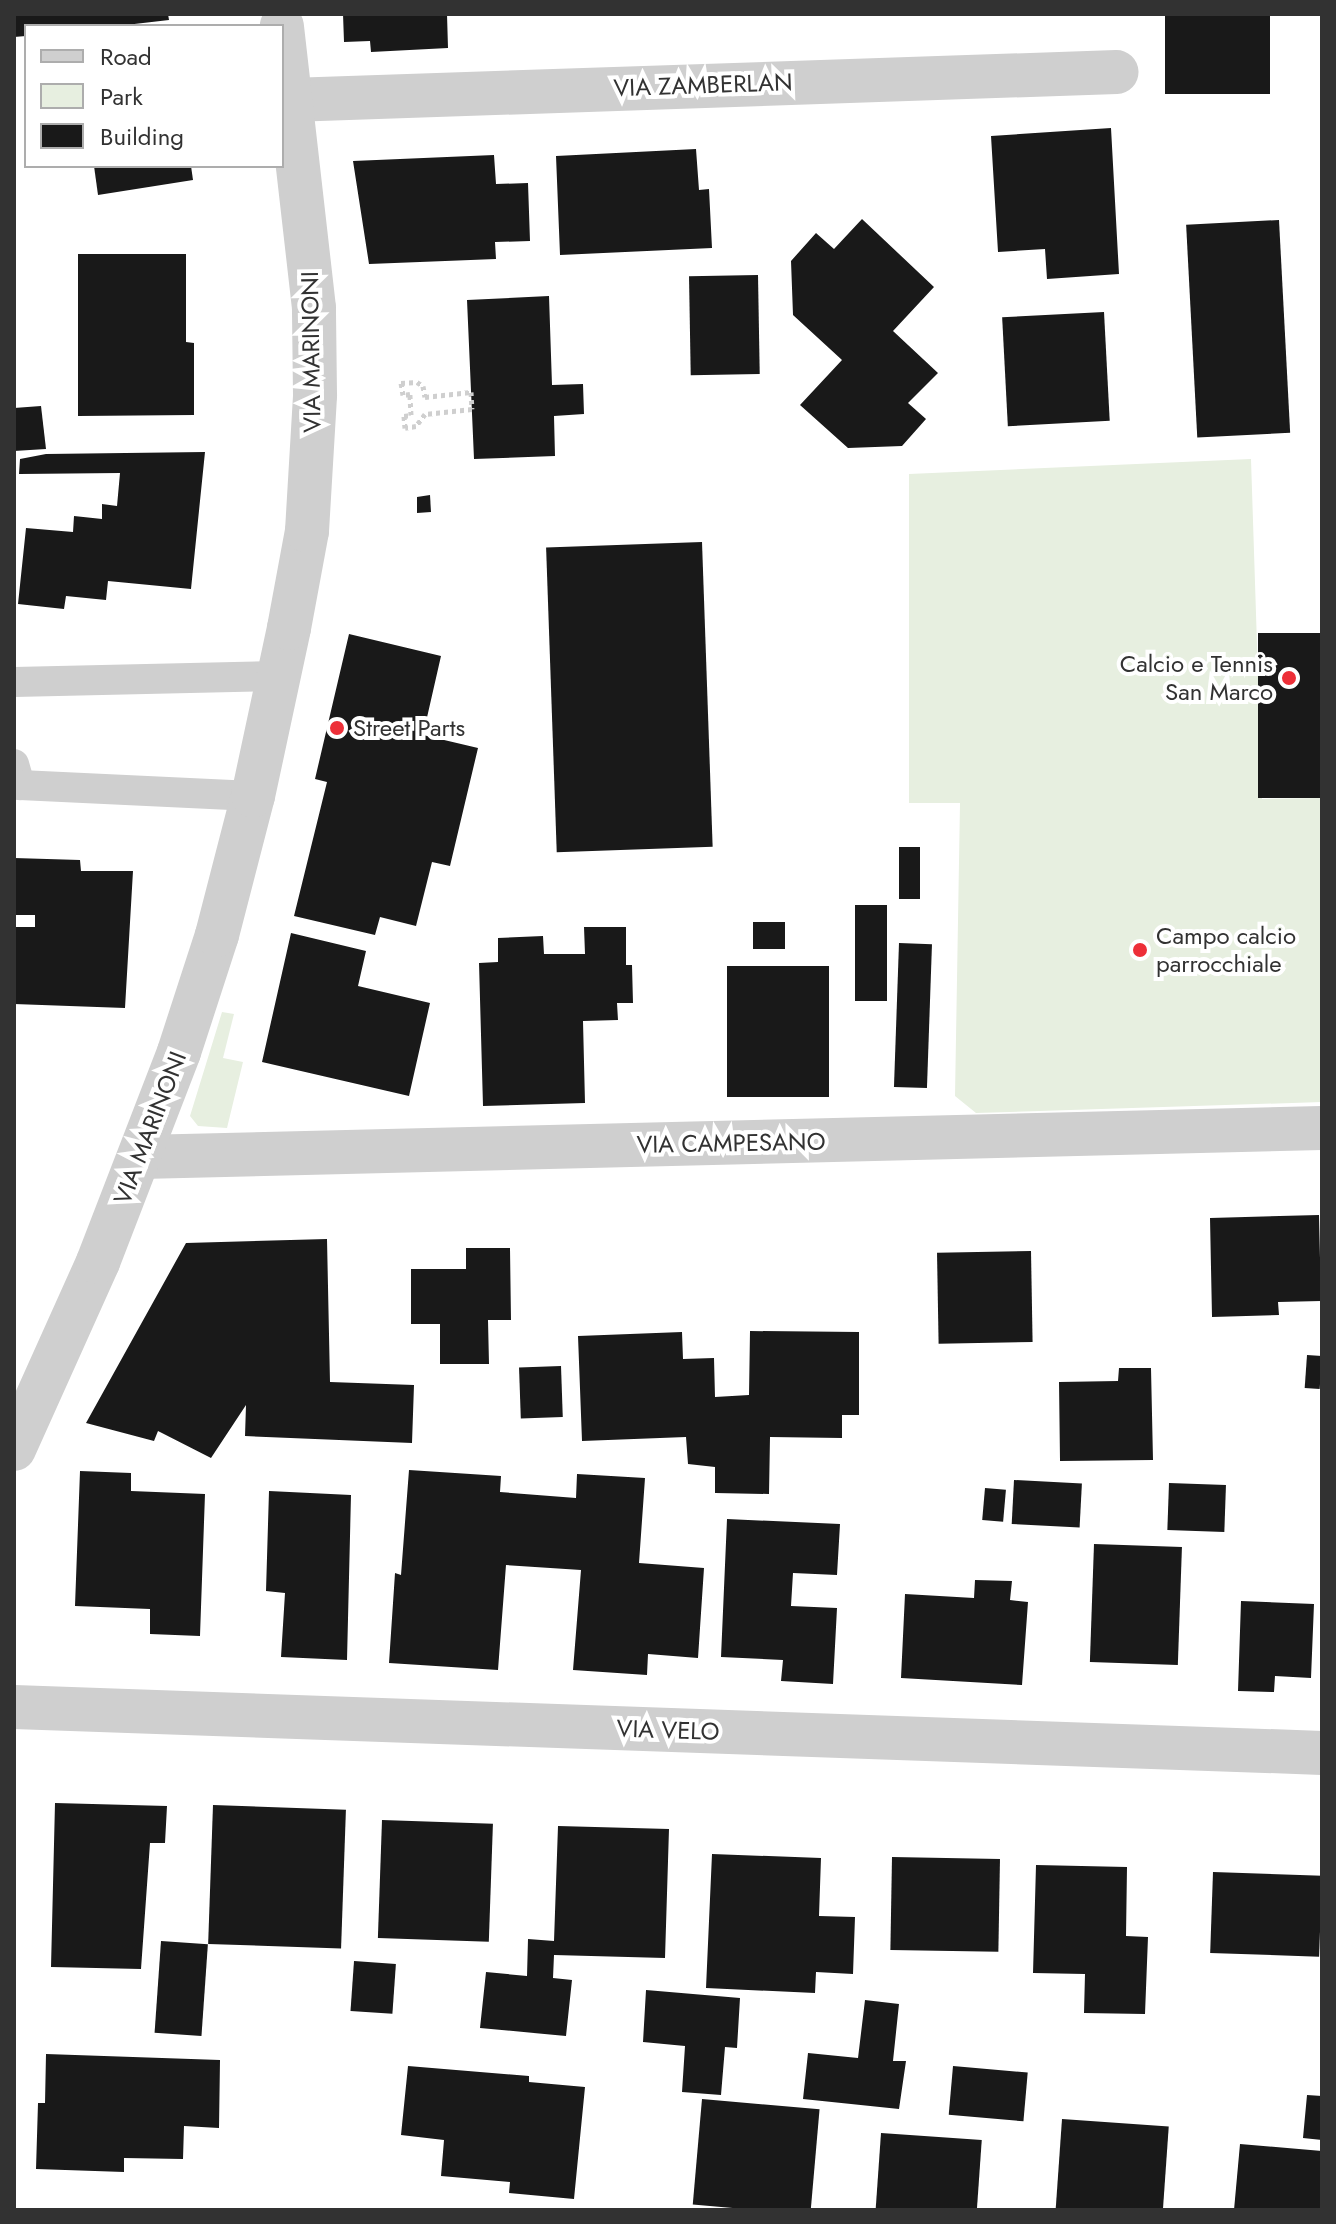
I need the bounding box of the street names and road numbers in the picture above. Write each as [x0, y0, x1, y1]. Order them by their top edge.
street label: VIA ZAMBERLAN [613, 67, 793, 103]
street label: VIA MARINONI [295, 271, 327, 433]
street label: VIA MARINONI [108, 1047, 192, 1209]
street label: VIA CAMPESANO [636, 1127, 826, 1159]
street label: VIA VELO [616, 1714, 720, 1746]

